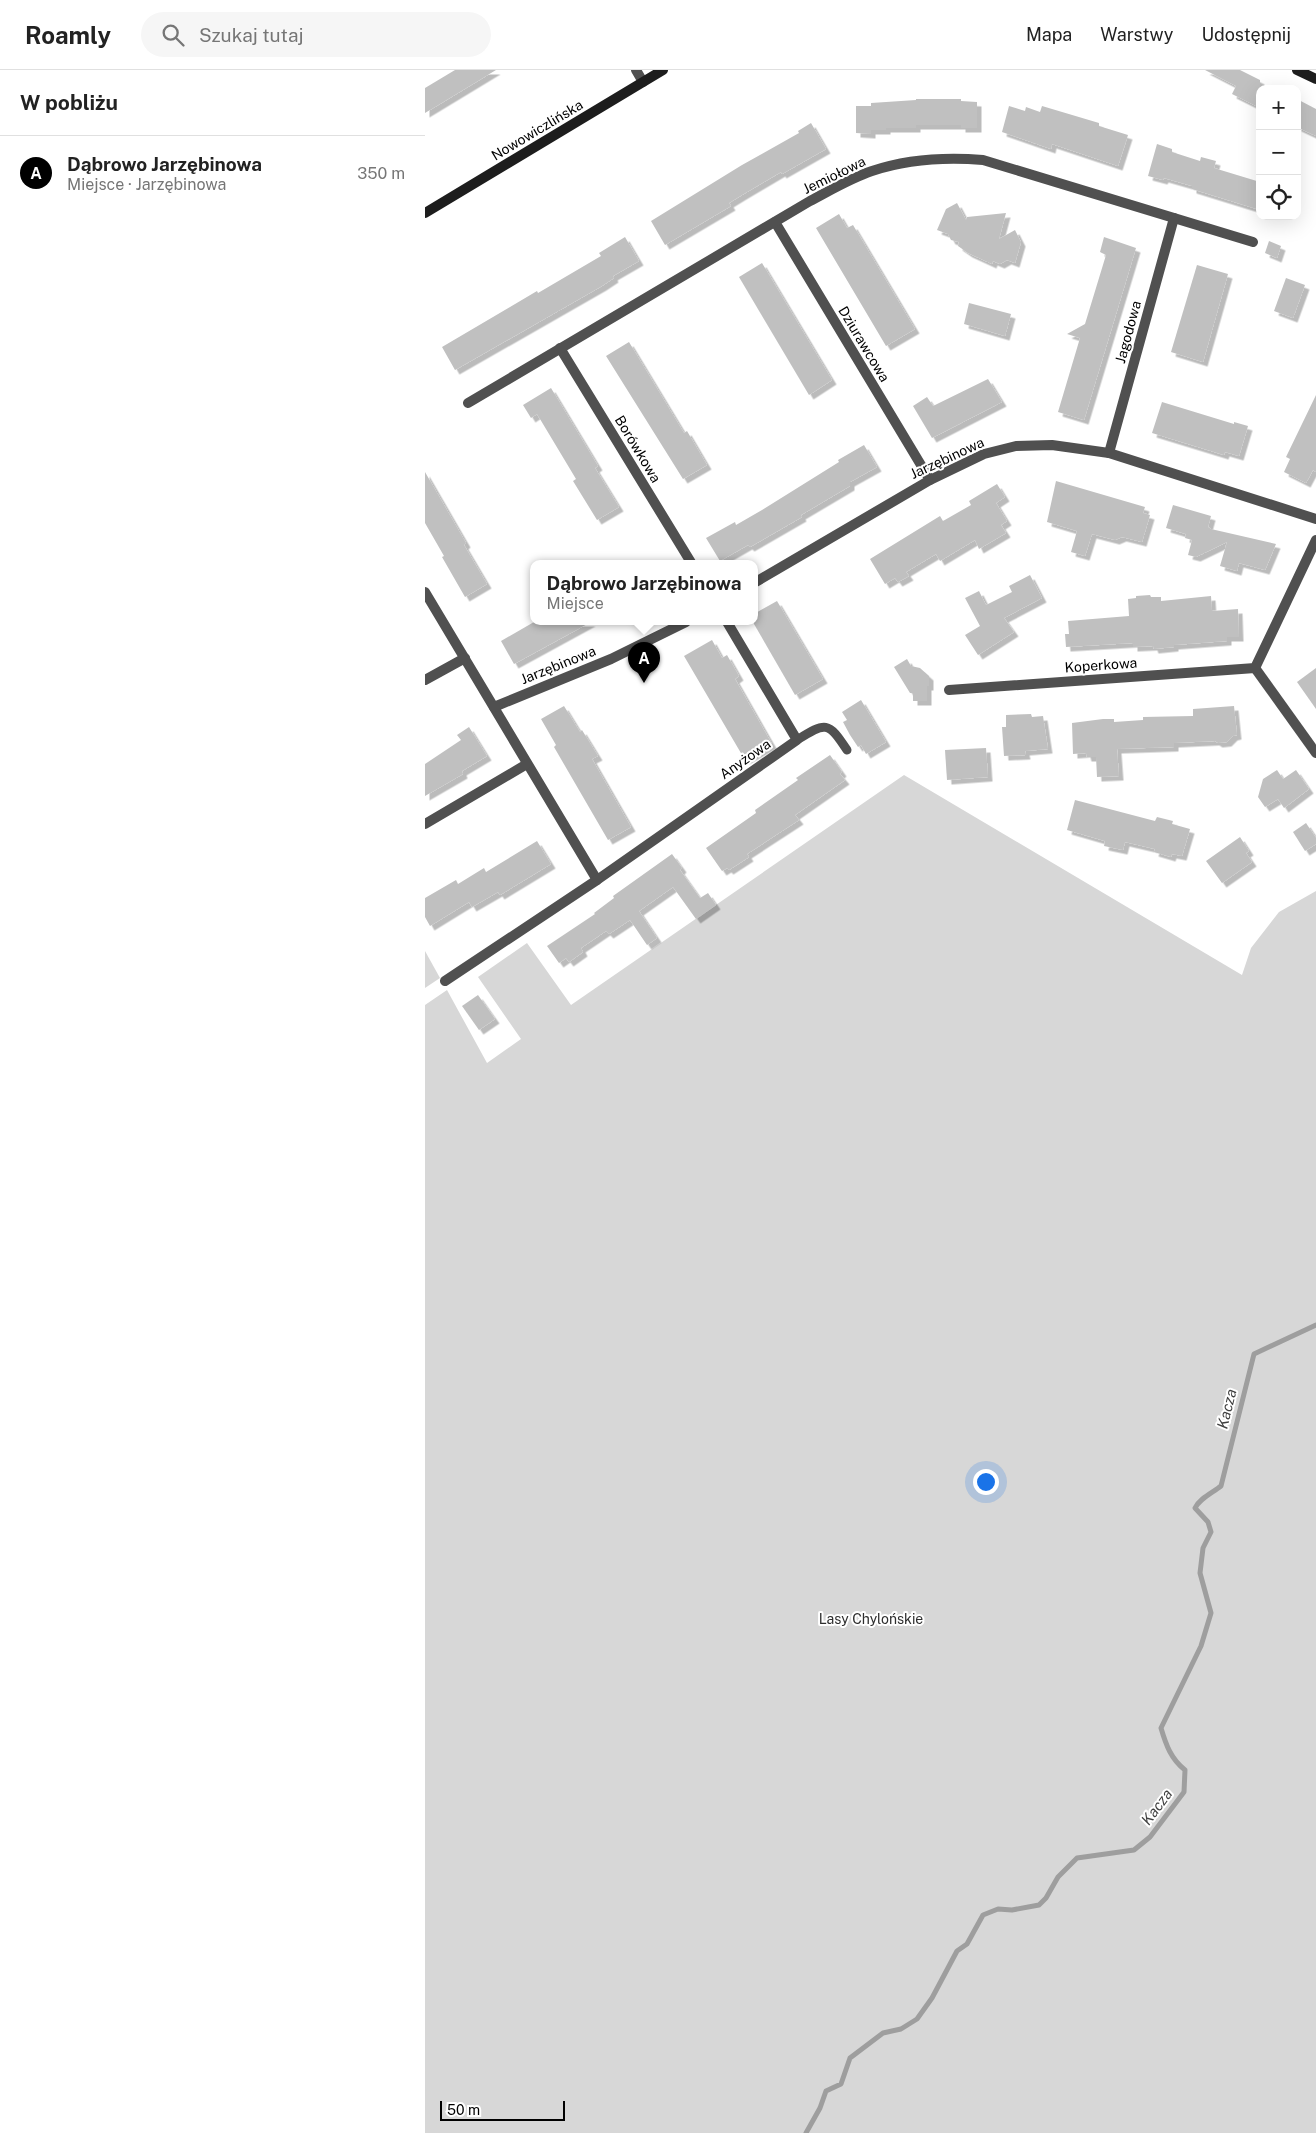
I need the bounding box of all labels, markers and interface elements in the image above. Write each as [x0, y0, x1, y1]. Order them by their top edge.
search box [141, 12, 491, 57]
text: Roamly [25, 21, 111, 49]
icon: search [159, 21, 187, 49]
text: Szukaj tutaj [199, 24, 303, 46]
text: Mapa [1026, 24, 1072, 45]
text: Warstwy [1100, 24, 1173, 45]
text: Udostępnij [1201, 24, 1291, 45]
map controls [1256, 85, 1301, 220]
button: + [1256, 85, 1301, 130]
text: W pobliżu [20, 90, 118, 115]
street label: Nowowiczlińska [488, 96, 586, 164]
button: − [1256, 130, 1301, 175]
text: Dąbrowo Jarzębinowa [67, 153, 262, 175]
street label: Jemiołowa [800, 153, 868, 197]
text: A [30, 164, 42, 183]
text: 350 m [357, 164, 405, 183]
text: Miejsce · Jarzębinowa [67, 175, 226, 194]
button: locate [1256, 175, 1301, 220]
street label: Jagodowa [1112, 299, 1144, 365]
street label: Dziurawcowa [835, 303, 893, 385]
street label: Borówkowa [612, 413, 664, 485]
street label: Jarzębinowa [908, 434, 986, 482]
popup [530, 560, 758, 625]
text: Dąbrowo Jarzębinowa [547, 572, 741, 594]
text: Miejsce [547, 594, 604, 613]
pin: A [628, 642, 660, 683]
street label: Jarzębinowa [518, 643, 598, 687]
street label: Koperkowa [1064, 654, 1138, 676]
street label: Anyżowa [717, 736, 773, 782]
water label: Kacza [1213, 1387, 1240, 1431]
your location [973, 1469, 999, 1495]
park label: Lasy Chylońskie [819, 1611, 923, 1627]
water label: Kacza [1138, 1785, 1176, 1828]
scale bar [440, 2098, 565, 2121]
text: 50 m [447, 2102, 480, 2118]

